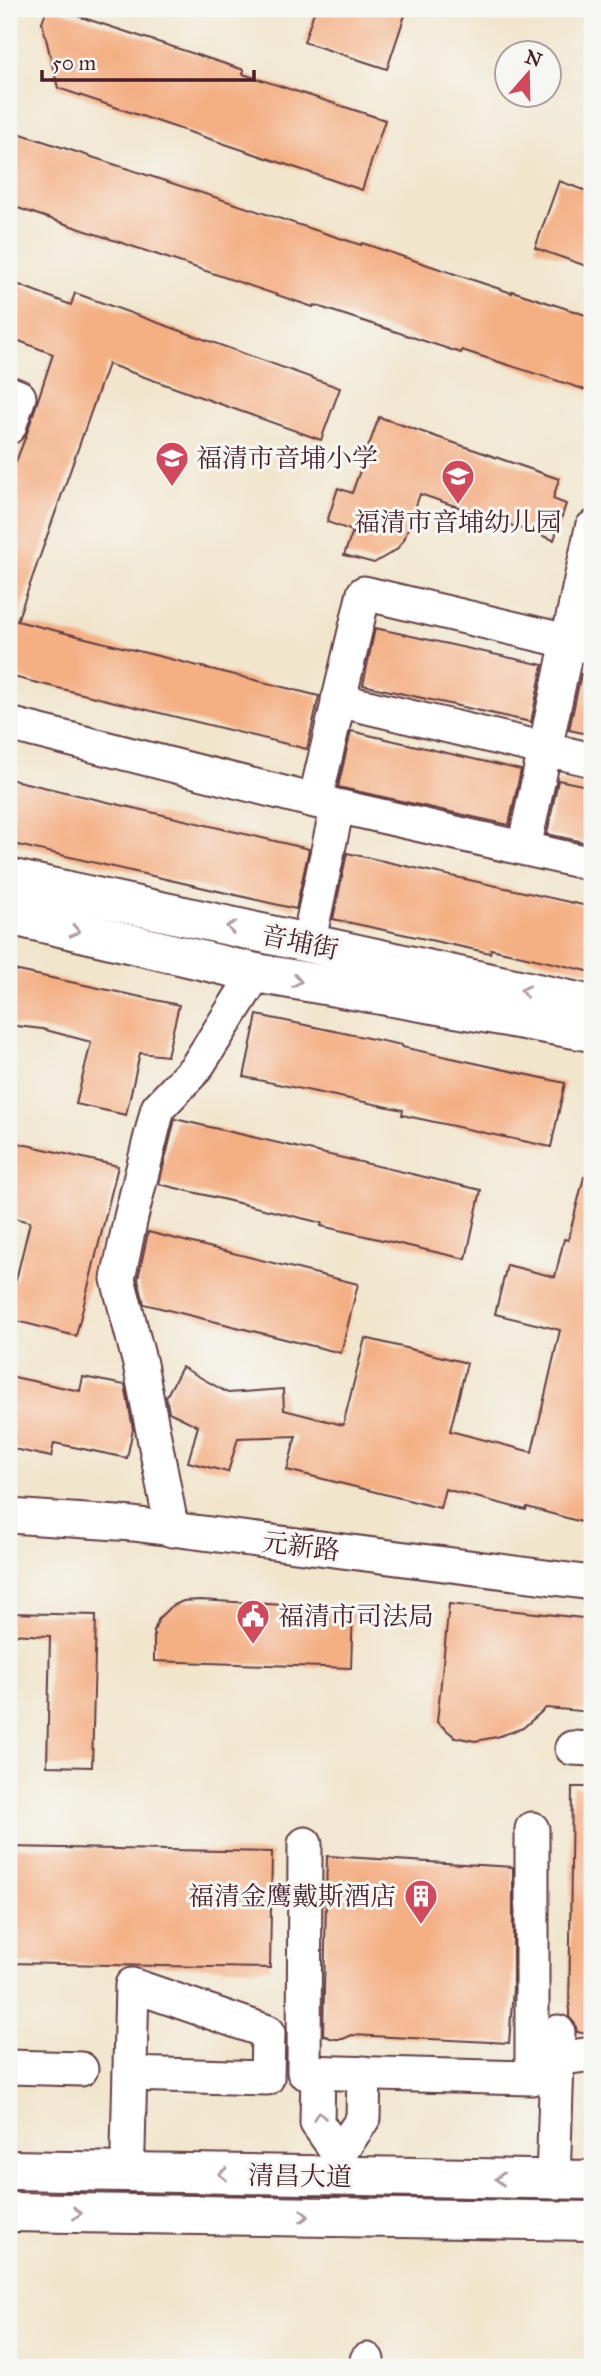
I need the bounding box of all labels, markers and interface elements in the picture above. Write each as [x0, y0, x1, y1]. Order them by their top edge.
scale bar [42, 38, 254, 82]
north arrow [492, 38, 562, 108]
text: N [522, 45, 545, 72]
text: 50 m [52, 50, 97, 76]
school or university icon: 福清市音埔小学 [153, 439, 191, 488]
place label: 福清市音埔小学 [196, 442, 378, 474]
school or university icon: 福清市音埔幼儿园 [439, 457, 477, 506]
place label: 福清市音埔幼儿园 [354, 506, 562, 538]
street label: 音埔街 [259, 918, 341, 966]
one-way arrow [225, 921, 237, 935]
one-way arrow [69, 922, 81, 937]
one-way arrow [291, 973, 303, 988]
one-way arrow [519, 985, 531, 1000]
street label: 元新路 [260, 1525, 342, 1567]
public building icon: 福清市司法局 [234, 1597, 272, 1646]
place label: 福清市司法局 [278, 1600, 434, 1632]
building icon: 福清金鹰戴斯酒店 [402, 1877, 440, 1926]
place label: 福清金鹰戴斯酒店 [188, 1880, 396, 1912]
one-way arrow [311, 2110, 326, 2122]
street label: 清昌大道 [248, 2159, 352, 2193]
one-way arrow [217, 2167, 228, 2182]
one-way arrow [494, 2171, 504, 2187]
one-way arrow [72, 2205, 83, 2220]
one-way arrow [300, 2208, 310, 2224]

